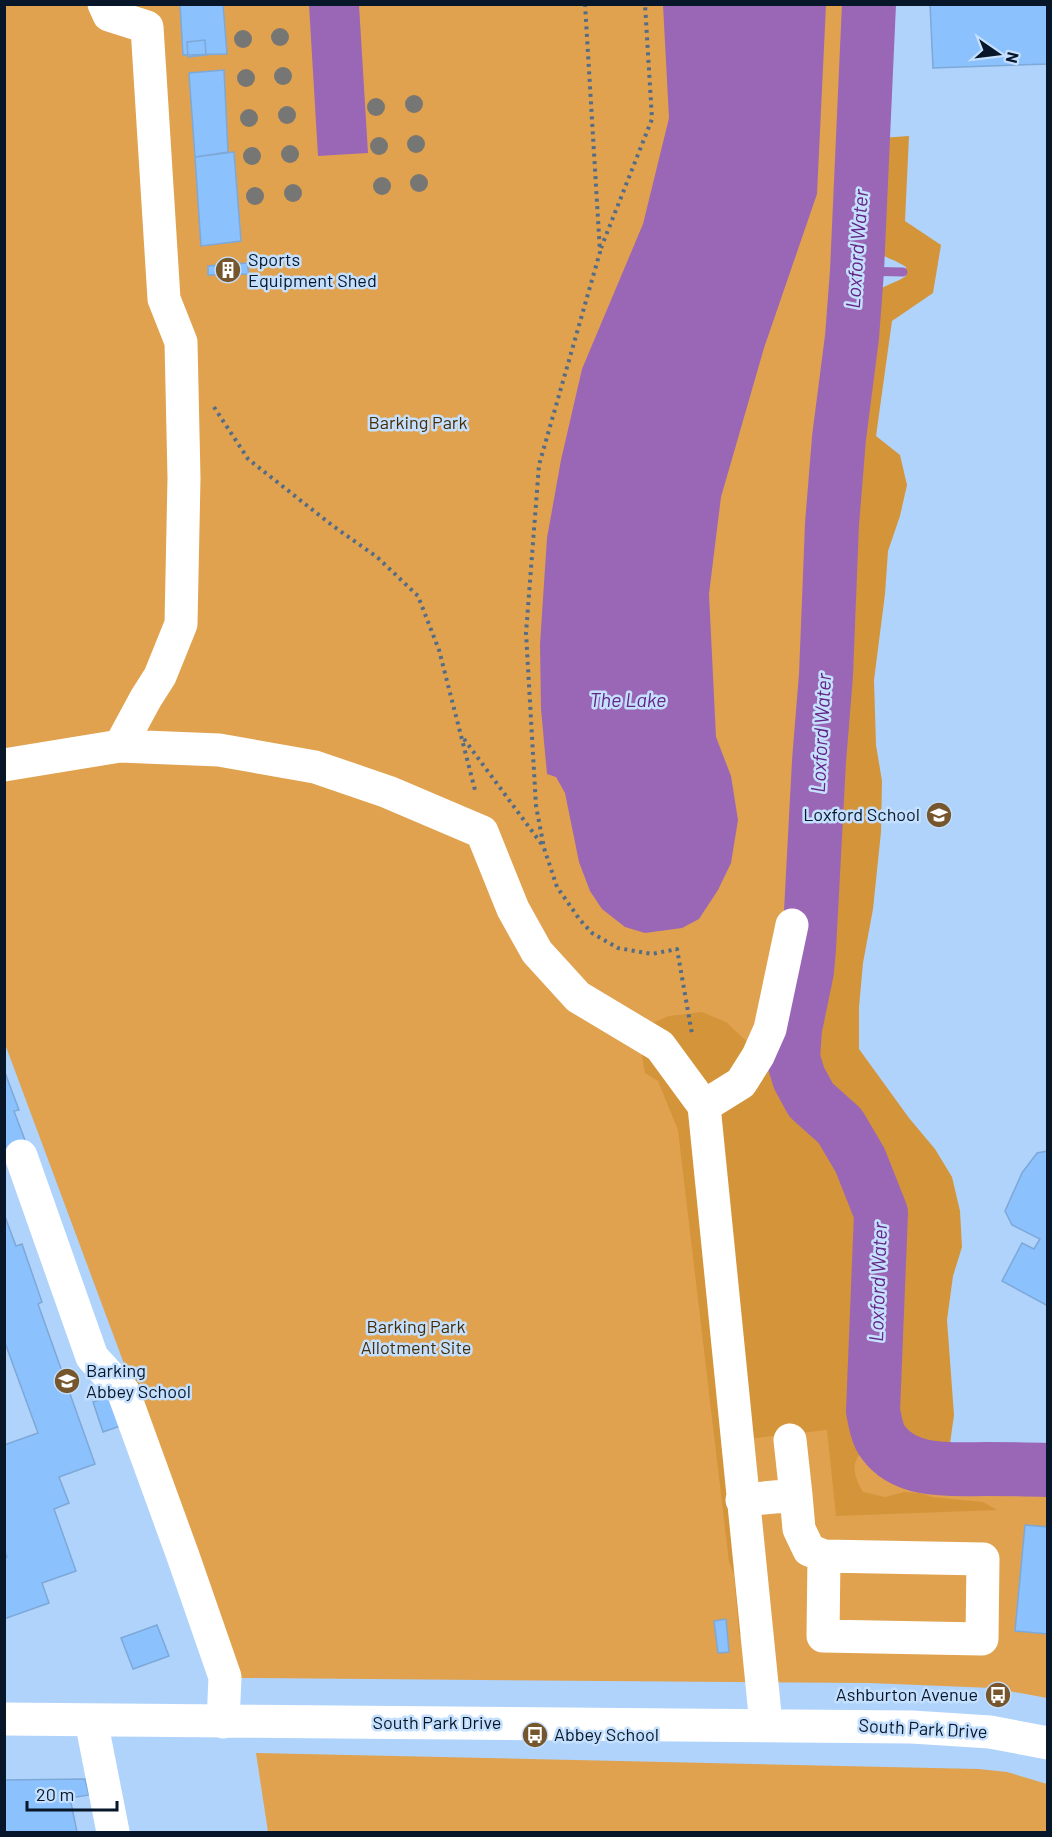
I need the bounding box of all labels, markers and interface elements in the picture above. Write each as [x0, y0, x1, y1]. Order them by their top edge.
north arrow [968, 24, 1028, 84]
text: N [1003, 50, 1024, 65]
water label: Loxford Water [840, 188, 872, 309]
place label: Sports Equipment Shed [248, 248, 377, 291]
building icon: Sports Equipment Shed [213, 255, 243, 285]
park label: Barking Park [369, 411, 467, 433]
water label: Loxford Water [805, 672, 835, 793]
water label: The Lake [590, 687, 666, 711]
school or university icon: Loxford School [924, 800, 954, 830]
place label: Loxford School [803, 803, 920, 825]
water label: Loxford Water [863, 1221, 891, 1342]
park label: Barking Park Allotment Site [361, 1315, 471, 1358]
place label: Barking Abbey School [86, 1359, 191, 1402]
school or university icon: Barking Abbey School [52, 1366, 82, 1396]
bus stop icon: Ashburton Avenue [983, 1680, 1013, 1710]
place label: Ashburton Avenue [836, 1683, 978, 1705]
street label: South Park Drive [373, 1711, 501, 1733]
street label: South Park Drive [858, 1714, 988, 1742]
bus stop icon: Abbey School [520, 1720, 550, 1750]
place label: Abbey School [554, 1723, 659, 1745]
scale bar [27, 1774, 117, 1812]
text: 20 m [36, 1783, 74, 1805]

